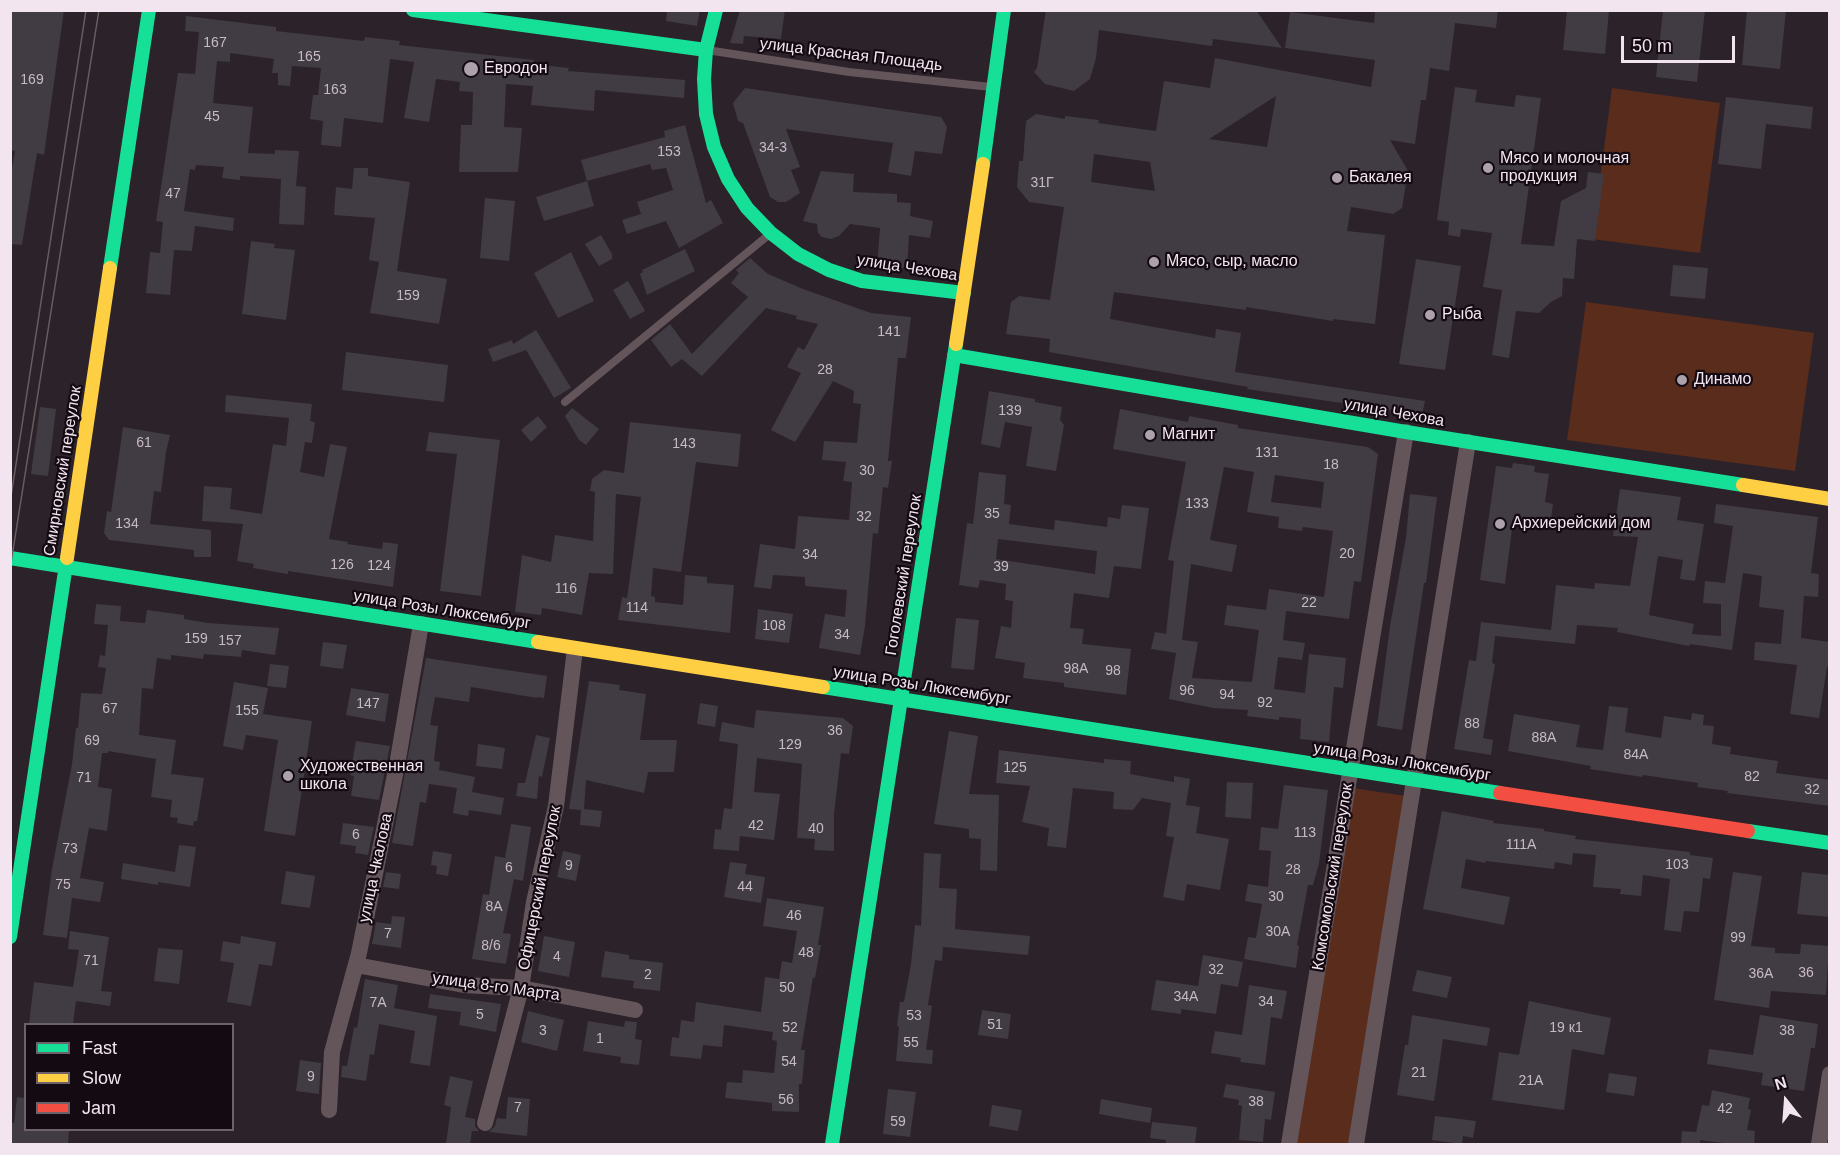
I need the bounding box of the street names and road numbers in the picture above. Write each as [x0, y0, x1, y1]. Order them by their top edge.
street label: улица Красная Площадь [758, 34, 944, 76]
street label: улица Чехова [855, 251, 959, 285]
street label: Смирновский переулок [40, 385, 86, 557]
street label: улица Чехова [1342, 395, 1446, 431]
street label: Гоголевский переулок [882, 493, 926, 657]
street label: улица Розы Люксембург [352, 587, 532, 633]
street label: улица Розы Люксембург [832, 663, 1012, 709]
street label: улица Розы Люксембург [1312, 739, 1492, 785]
street label: Комсомольский переулок [1309, 782, 1357, 972]
street label: Офицерский переулок [515, 804, 565, 972]
street label: улица Чкалова [355, 812, 397, 924]
street label: улица 8-го Марта [431, 969, 561, 1005]

